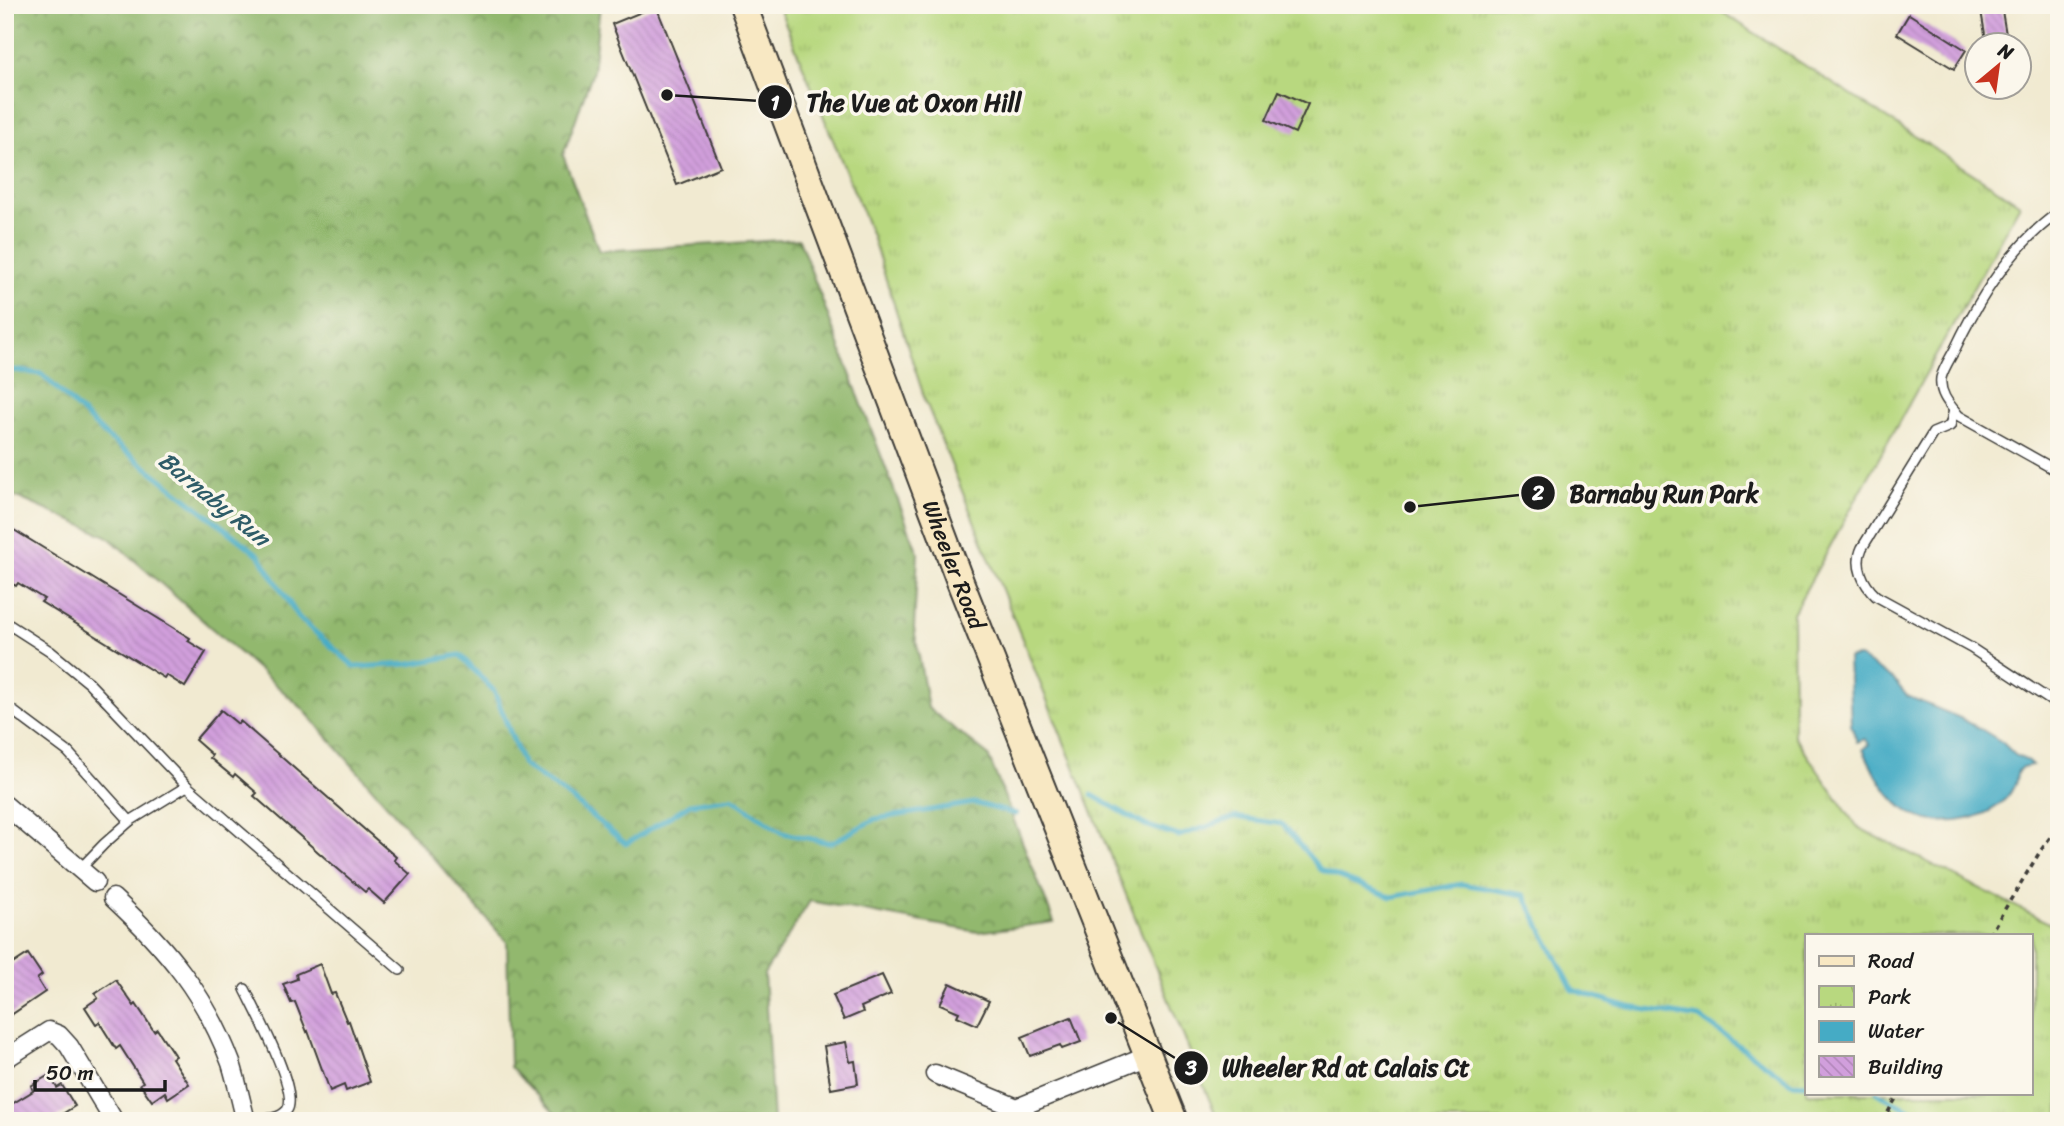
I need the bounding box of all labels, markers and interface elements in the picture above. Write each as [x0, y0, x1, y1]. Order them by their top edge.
north arrow [1962, 32, 2032, 102]
text: N [1991, 33, 2020, 70]
callout: The Vue at Oxon Hill [758, 80, 1035, 125]
text: The Vue at Oxon Hill [807, 82, 1023, 124]
text: 1 [770, 84, 780, 122]
water label: Barnaby Run [149, 441, 282, 559]
callout: Barnaby Run Park [1521, 471, 1773, 516]
text: Barnaby Run Park [1570, 473, 1760, 515]
text: 2 [1531, 474, 1544, 512]
street label: Wheeler Road [910, 494, 998, 637]
legend [1805, 934, 2032, 1094]
text: Road [1868, 942, 1915, 980]
text: Park [1868, 978, 1911, 1016]
text: Water [1868, 1012, 1925, 1050]
callout: Wheeler Rd at Calais Ct [1174, 1045, 1484, 1090]
text: Wheeler Rd at Calais Ct [1222, 1047, 1470, 1089]
text: Building [1868, 1048, 1944, 1086]
scale bar [35, 1049, 164, 1093]
text: 3 [1184, 1049, 1197, 1087]
text: 50 m [46, 1054, 94, 1092]

